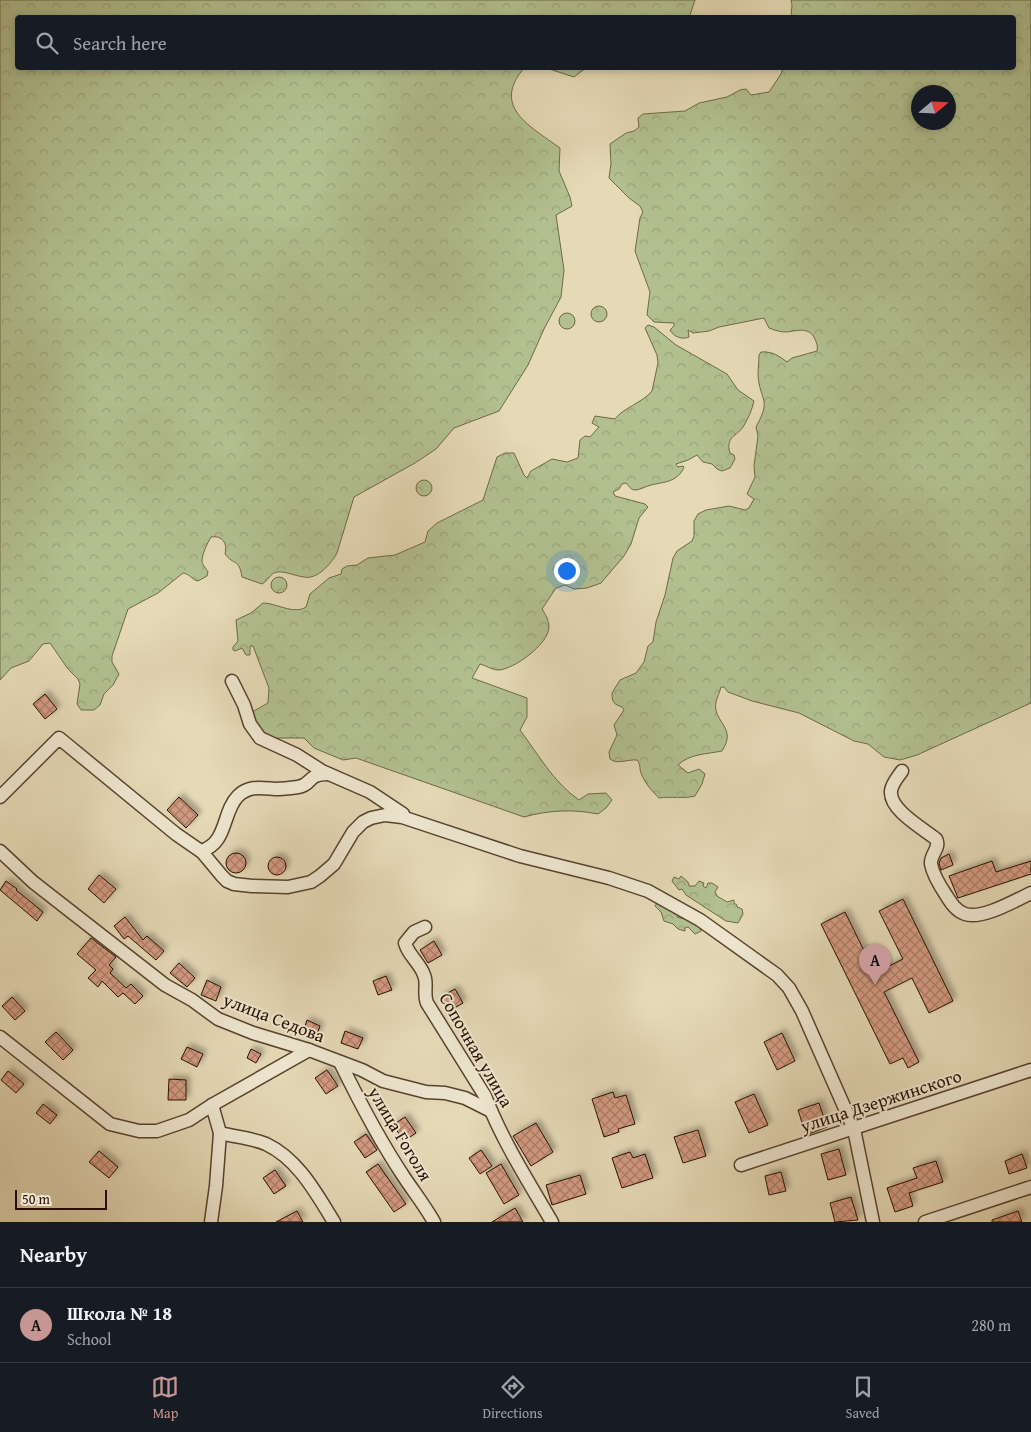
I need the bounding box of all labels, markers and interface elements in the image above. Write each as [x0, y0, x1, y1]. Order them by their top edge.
search box [15, 15, 1016, 70]
icon: search [33, 29, 61, 57]
text: Search here [73, 29, 167, 57]
north arrow [911, 85, 956, 130]
your location [554, 558, 580, 584]
pin: A [859, 944, 891, 985]
street label: улица Седова [218, 985, 329, 1049]
street label: Сопочная улица [433, 987, 520, 1113]
street label: улица Дзержинского [796, 1062, 965, 1140]
street label: улица Гоголя [361, 1080, 439, 1186]
scale bar [15, 1187, 108, 1210]
text: 50 m [22, 1189, 50, 1209]
text: Nearby [20, 1239, 87, 1270]
text: Школа № 18 [67, 1299, 172, 1327]
text: A [31, 1313, 41, 1337]
text: 280 m [971, 1313, 1011, 1337]
text: School [67, 1327, 111, 1351]
tab: Map [151, 1373, 179, 1423]
tab: Directions [482, 1373, 543, 1423]
tab: Saved [846, 1373, 880, 1423]

